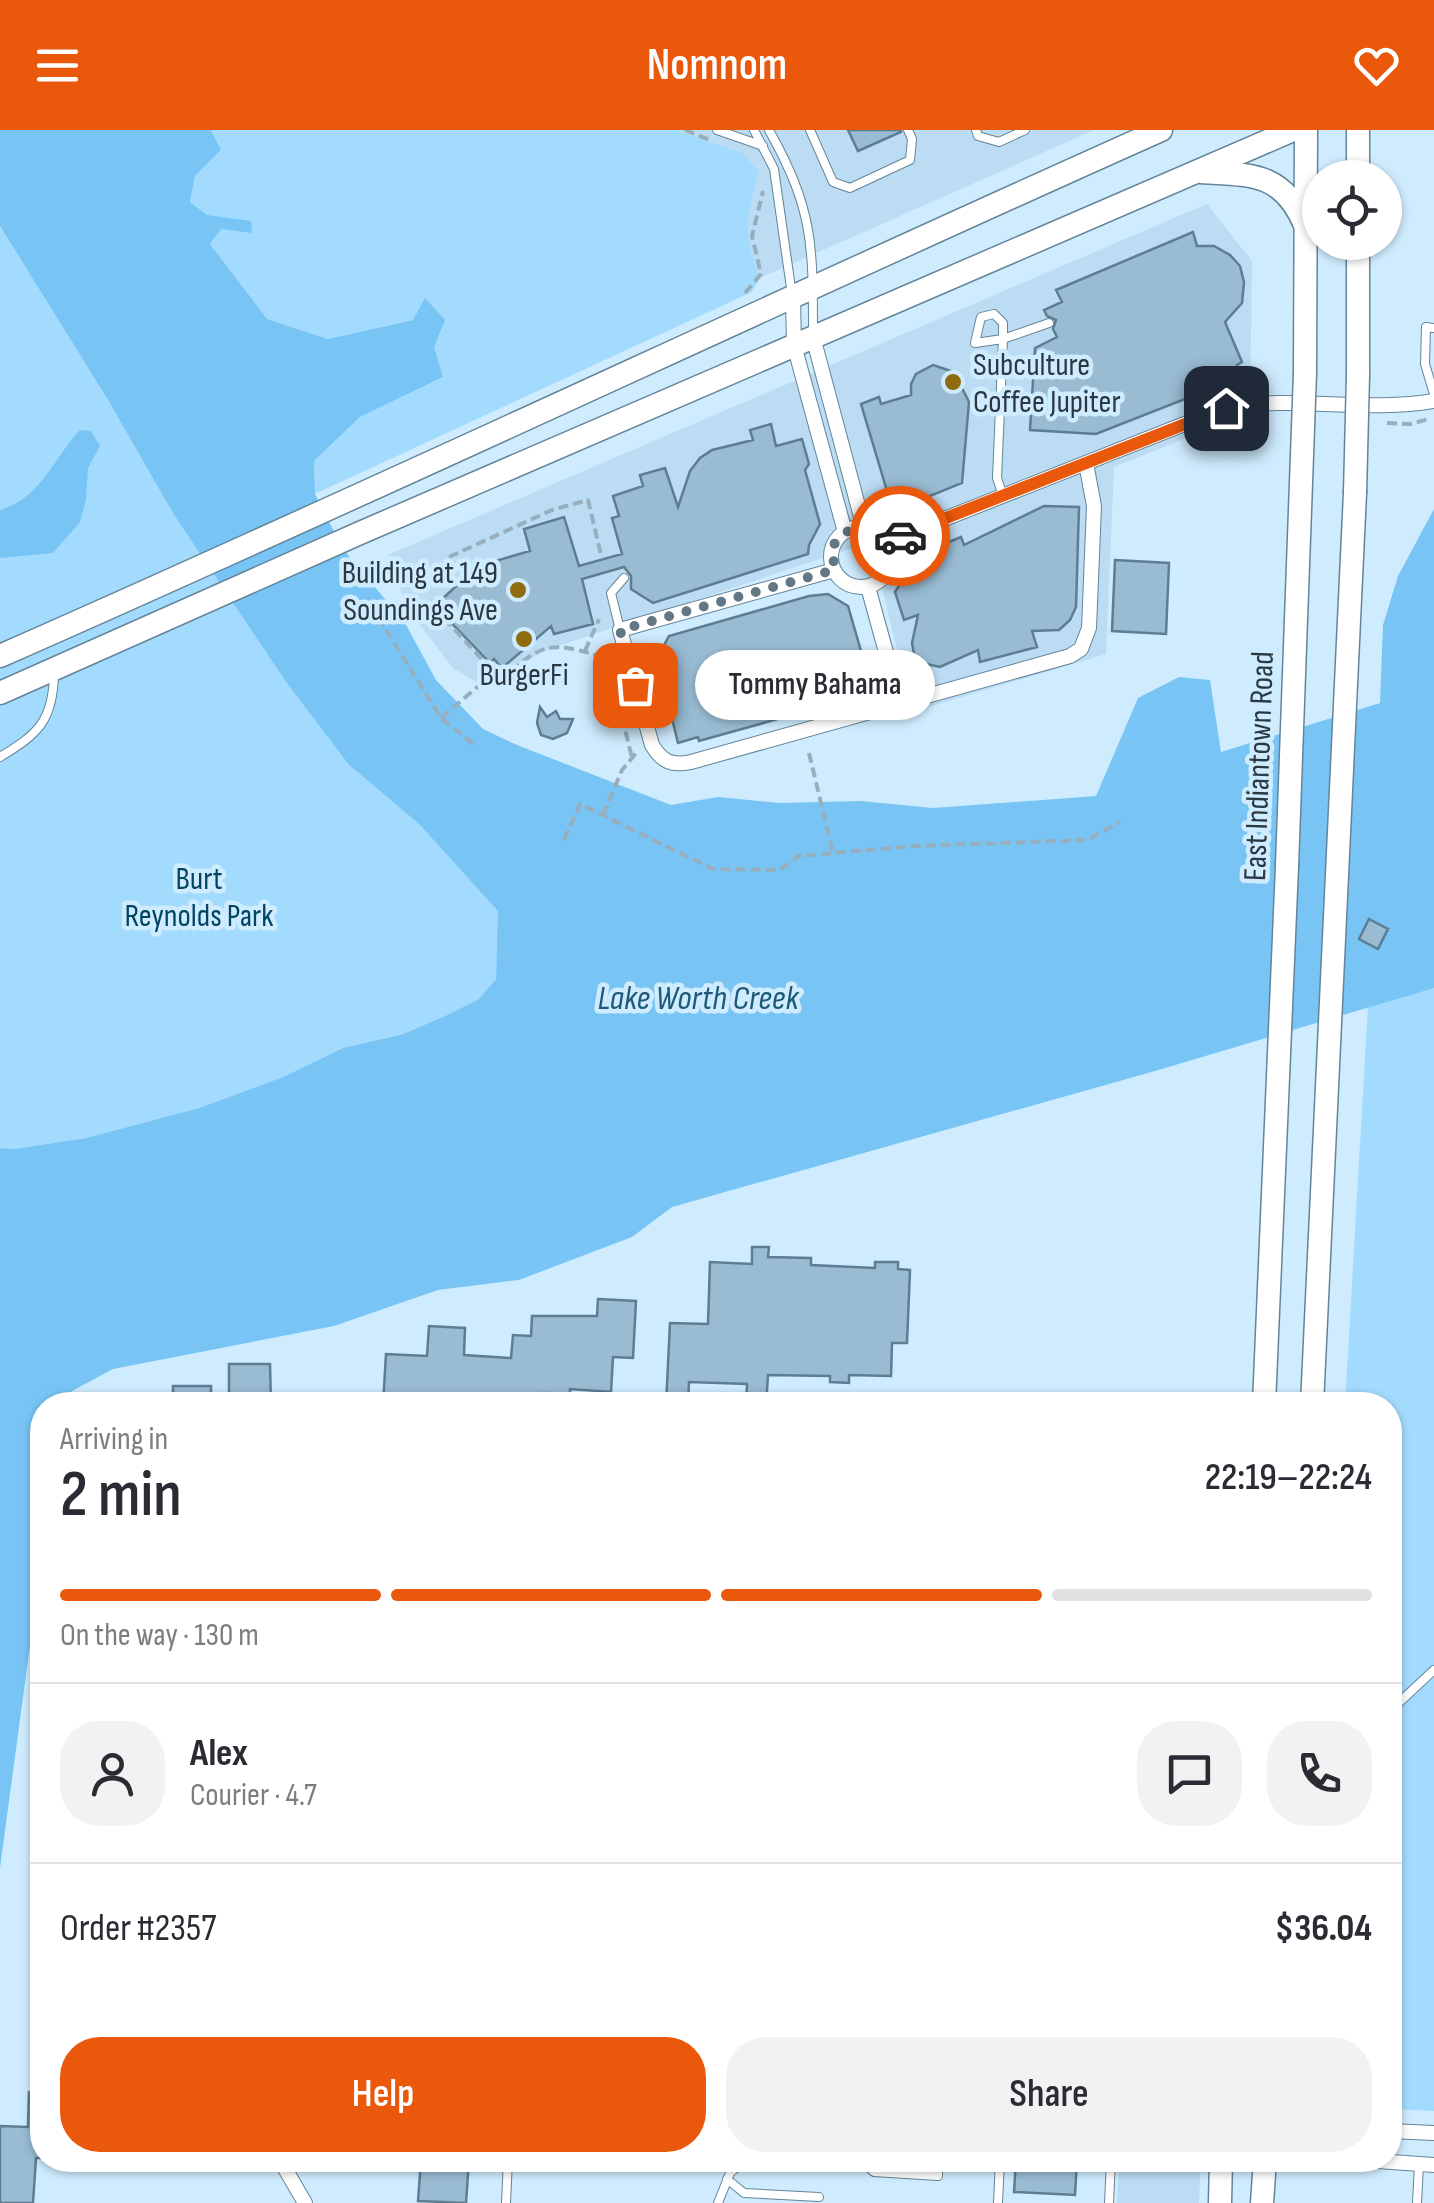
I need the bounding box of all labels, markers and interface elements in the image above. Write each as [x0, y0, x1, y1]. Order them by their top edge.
icon: menu [30, 38, 85, 93]
text: Nomnom [647, 38, 787, 93]
icon: heart [1349, 38, 1404, 93]
map controls [1302, 160, 1402, 260]
button: locate [1302, 160, 1402, 260]
place label: Subculture Coffee Jupiter [973, 346, 1121, 422]
pin [1184, 366, 1269, 451]
marker: Subculture Coffee Jupiter [942, 371, 964, 393]
icon: home [1199, 381, 1254, 436]
courier [850, 486, 950, 586]
icon: car [873, 509, 928, 564]
place label: Building at 149 Soundings Ave [342, 554, 498, 630]
marker: Building at 149 Soundings Ave [507, 579, 529, 601]
marker: BurgerFi [513, 628, 535, 650]
pin [593, 643, 678, 728]
callout: Tommy Bahama [695, 650, 935, 720]
street label: East Indiantown Road [1236, 651, 1283, 882]
place label: BurgerFi [479, 656, 569, 695]
icon: bag [608, 658, 663, 713]
text: Tommy Bahama [728, 665, 902, 704]
park label: Burt Reynolds Park [124, 860, 274, 936]
water label: Lake Worth Creek [597, 977, 800, 1020]
text: Arriving in [60, 1420, 168, 1459]
text: 22:19–22:24 [1205, 1455, 1372, 1500]
text: 2 min [60, 1457, 182, 1535]
text: On the way · 130 m [60, 1616, 259, 1655]
button: person [60, 1721, 165, 1826]
button: chat [1137, 1721, 1242, 1826]
button: phone [1267, 1721, 1372, 1826]
text: Alex [190, 1731, 248, 1776]
text: Courier · 4.7 [190, 1776, 317, 1815]
text: Order #2357 [60, 1906, 216, 1951]
text: $36.04 [1275, 1906, 1372, 1951]
button: Help [60, 2037, 706, 2152]
button: Share [726, 2037, 1372, 2152]

